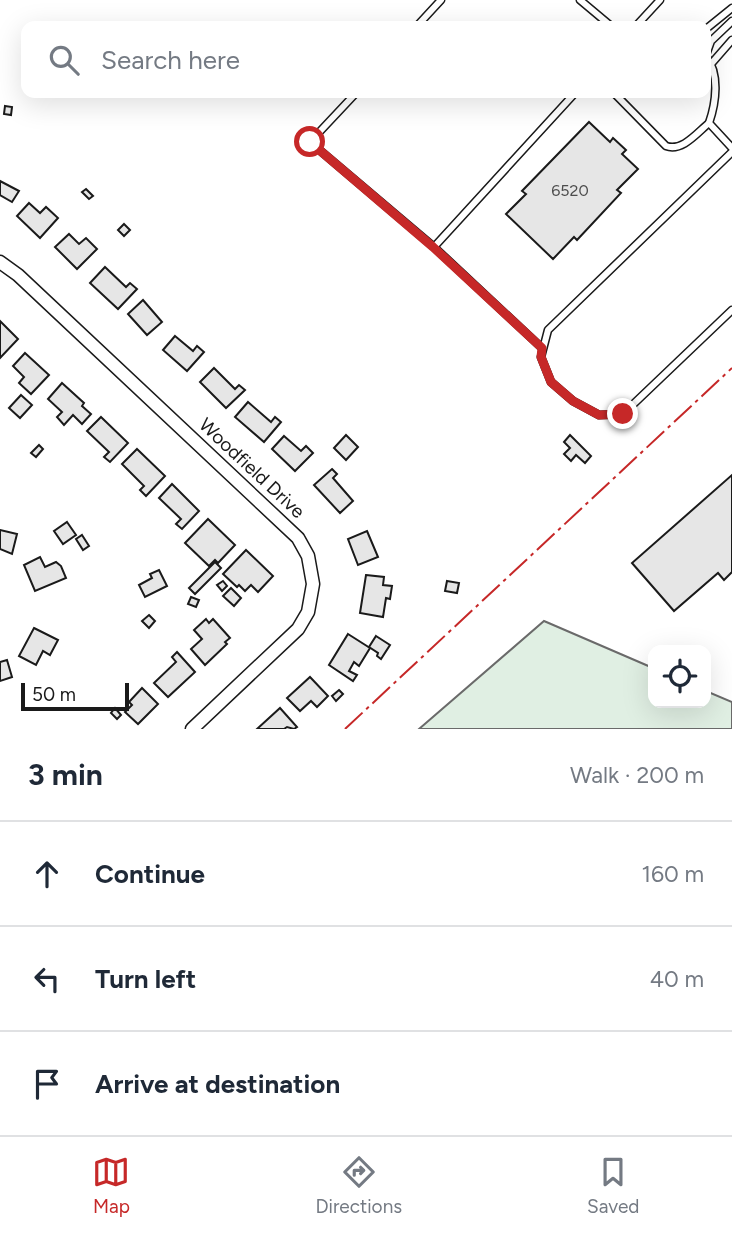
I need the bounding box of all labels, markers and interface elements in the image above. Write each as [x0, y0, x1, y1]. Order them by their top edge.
search box [21, 21, 711, 98]
icon: search [45, 41, 83, 79]
text: Search here [101, 44, 240, 76]
route start [294, 126, 325, 157]
house number: 6520 [551, 181, 589, 200]
route end [607, 398, 638, 429]
street label: Woodfield Drive [194, 413, 310, 523]
map controls [648, 645, 711, 708]
button: locate [648, 645, 711, 708]
scale bar [21, 680, 130, 712]
text: 50 m [32, 683, 76, 706]
text: 3 min [28, 756, 103, 793]
text: Walk · 200 m [570, 761, 704, 789]
icon: ahead [28, 855, 66, 893]
text: Continue [95, 858, 205, 890]
text: 160 m [641, 860, 704, 888]
icon: left [28, 960, 66, 998]
text: Turn left [95, 963, 196, 995]
text: 40 m [650, 965, 704, 993]
icon: arrive [28, 1065, 66, 1103]
text: Arrive at destination [95, 1068, 340, 1100]
tab: Map [92, 1153, 130, 1218]
tab: Directions [315, 1153, 402, 1218]
tab: Saved [587, 1153, 639, 1218]

